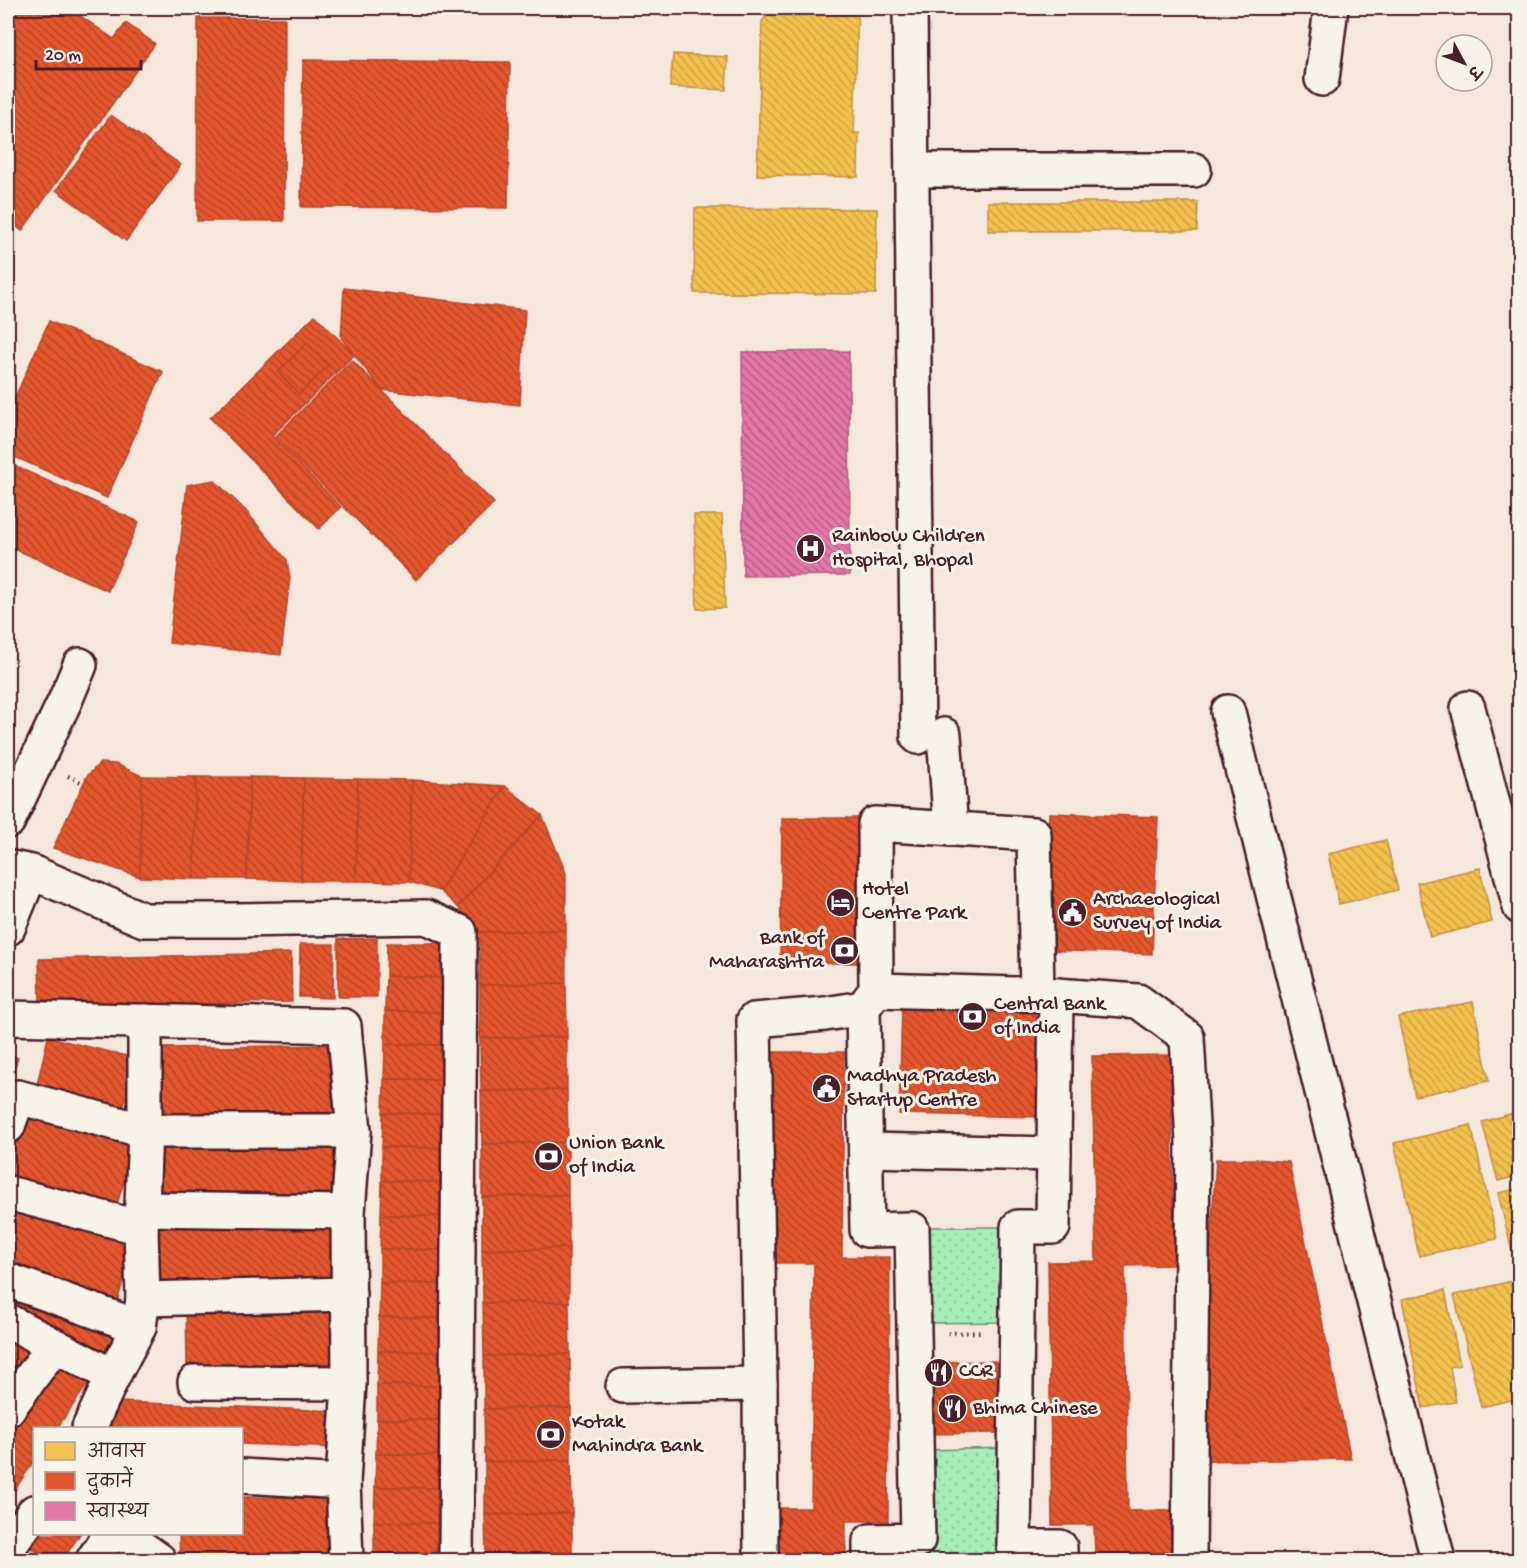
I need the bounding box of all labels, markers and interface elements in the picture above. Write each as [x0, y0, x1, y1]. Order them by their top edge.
scale bar [36, 33, 141, 71]
north arrow [1434, 33, 1494, 93]
text: 20 m [45, 46, 81, 67]
text: उ [1461, 59, 1485, 82]
place label: Rainbow Children Hospital, Bhopal [832, 525, 985, 574]
hospital icon: Rainbow Children Hospital, Bhopal [795, 533, 827, 565]
place label: Hotel Centre Park [862, 878, 969, 927]
hotel icon: Hotel Centre Park [825, 886, 857, 918]
place label: Archaeological Survey of India [1093, 888, 1223, 937]
public building icon: Archaeological Survey of India [1056, 896, 1088, 928]
place label: Bank of Maharashtra [709, 927, 826, 976]
bank icon: Bank of Maharashtra [829, 935, 861, 967]
place label: Central Bank of India [994, 993, 1108, 1042]
bank icon: Central Bank of India [957, 1001, 989, 1033]
place label: Madhya Pradesh Startup Centre [847, 1065, 997, 1114]
public building icon: Madhya Pradesh Startup Centre [810, 1073, 842, 1105]
place label: Union Bank of India [569, 1132, 666, 1181]
bank icon: Union Bank of India [532, 1140, 564, 1172]
restaurant icon: CCR [922, 1356, 954, 1388]
place label: CCR [959, 1360, 994, 1385]
restaurant icon: Bhima Chinese [936, 1393, 968, 1425]
place label: Bhima Chinese [972, 1397, 1099, 1422]
place label: Kotak Mahindra Bank [572, 1411, 705, 1460]
bank icon: Kotak Mahindra Bank [535, 1419, 567, 1451]
legend [33, 1427, 243, 1535]
text: आवास [87, 1441, 146, 1464]
text: दुकानें [86, 1466, 134, 1495]
text: स्वास्थ्य [86, 1503, 150, 1524]

